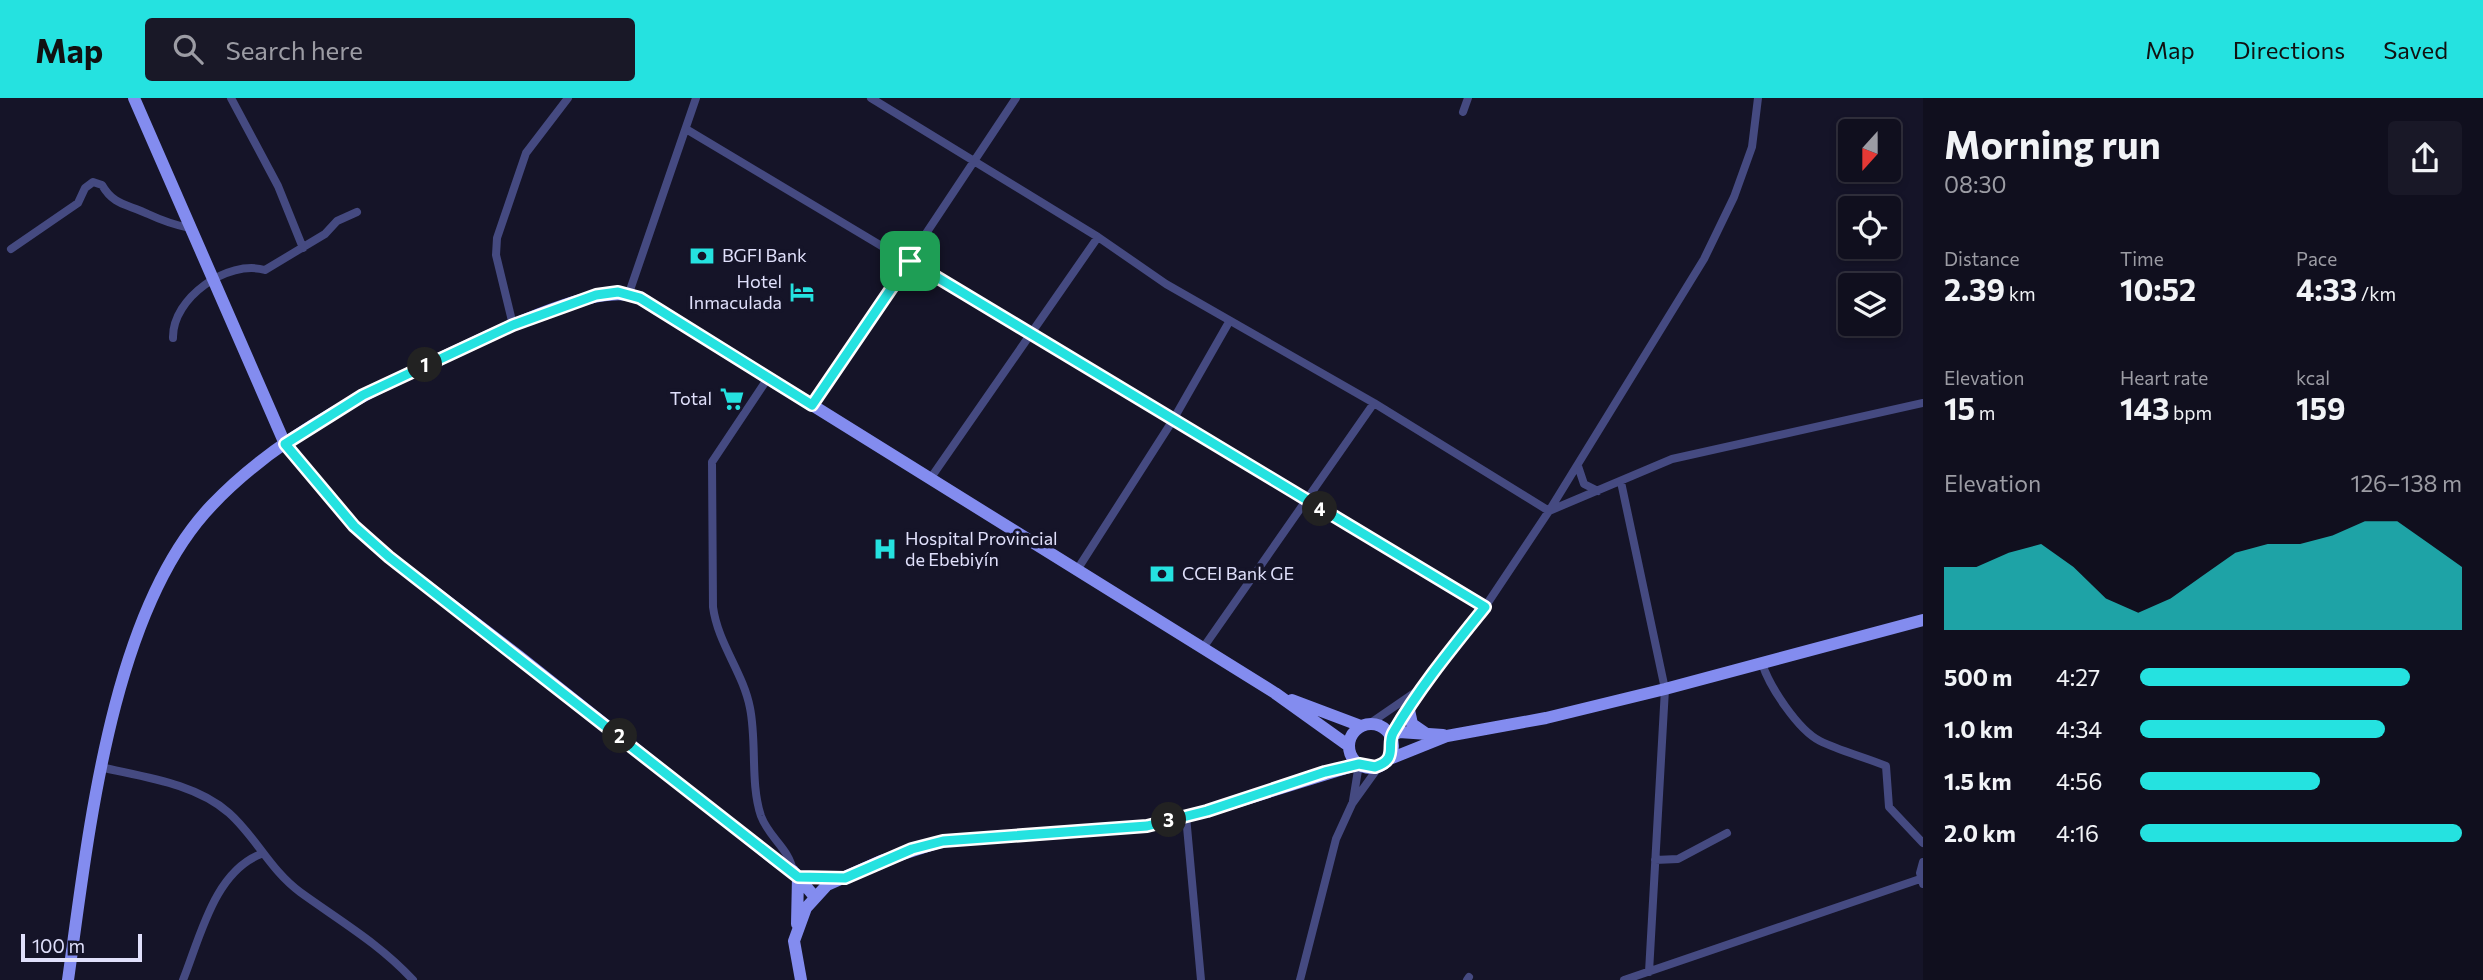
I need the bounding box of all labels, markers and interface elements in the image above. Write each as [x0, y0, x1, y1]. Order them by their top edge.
search box [145, 18, 635, 81]
text: Map [35, 29, 103, 70]
icon: search [169, 30, 207, 68]
text: Search here [225, 34, 363, 65]
text: Map [2145, 35, 2195, 64]
text: Directions [2233, 35, 2345, 64]
text: Saved [2383, 35, 2448, 64]
north arrow [1838, 119, 1900, 182]
map controls [1838, 119, 1901, 336]
text: Morning run [1944, 120, 2161, 167]
button: share [2388, 121, 2462, 195]
text: 08:30 [1944, 170, 2007, 198]
button: locate [1838, 196, 1901, 259]
pin [880, 231, 940, 291]
bank icon: BGFI Bank [688, 242, 716, 270]
icon: arrive [891, 242, 929, 280]
place label: BGFI Bank [722, 244, 807, 266]
text: Distance [1944, 247, 2020, 270]
text: Time [2120, 247, 2164, 270]
text: Pace [2296, 247, 2337, 270]
place label: Hotel Inmaculada [689, 270, 782, 313]
text: 2.39 [1944, 270, 2005, 307]
text: 10:52 [2120, 270, 2196, 307]
text: 4:33 [2296, 270, 2357, 307]
button: layers [1838, 273, 1901, 336]
hotel icon: Hotel Inmaculada [788, 278, 816, 306]
text: km [2005, 282, 2036, 305]
text: /km [2357, 282, 2396, 305]
pin: 1 [408, 348, 442, 382]
text: 1 [420, 353, 429, 376]
text: Elevation [1944, 366, 2024, 389]
text: Heart rate [2120, 366, 2208, 389]
text: kcal [2296, 366, 2330, 389]
supermarket icon: Total [718, 385, 746, 413]
place label: Total [670, 387, 712, 409]
text: 15 [1944, 389, 1975, 426]
text: 143 [2120, 389, 2169, 426]
text: 159 [2296, 389, 2346, 426]
text: m [1975, 401, 1995, 424]
text: bpm [2169, 401, 2212, 424]
text: Elevation [1944, 469, 2041, 497]
text: 126–138 m [2351, 469, 2462, 497]
pin: 4 [1302, 492, 1338, 526]
text: 4 [1314, 497, 1325, 520]
place label: Hospital Provincial de Ebebiyín [905, 527, 1058, 570]
hospital icon: Hospital Provincial de Ebebiyín [871, 535, 899, 563]
bank icon: CCEI Bank GE [1148, 560, 1176, 588]
place label: CCEI Bank GE [1182, 562, 1294, 584]
text: 500 m [1944, 663, 2012, 691]
text: 4:27 [2056, 663, 2100, 691]
text: 1.0 km [1944, 715, 2013, 743]
text: 4:34 [2056, 715, 2102, 743]
pin: 2 [602, 718, 638, 754]
text: 2 [614, 724, 625, 747]
text: 1.5 km [1944, 767, 2012, 795]
text: 4:56 [2056, 767, 2102, 795]
pin: 3 [1152, 802, 1186, 838]
text: 3 [1163, 808, 1174, 831]
text: 2.0 km [1944, 819, 2016, 847]
text: 4:16 [2056, 819, 2099, 847]
scale bar [21, 931, 142, 963]
text: 100 m [32, 934, 85, 957]

